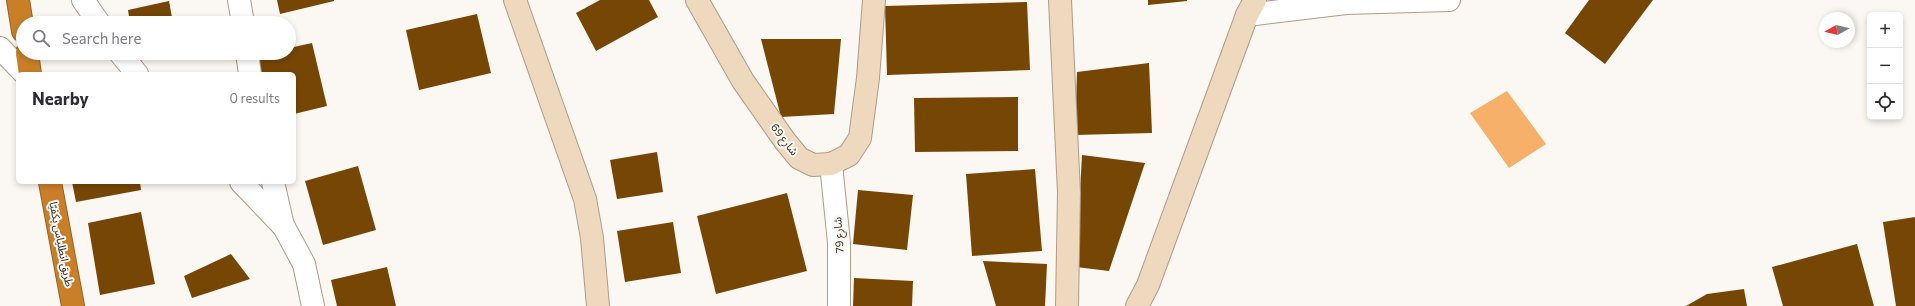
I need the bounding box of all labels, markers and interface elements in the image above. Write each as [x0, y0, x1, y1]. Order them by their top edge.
north arrow [1819, 12, 1855, 48]
map controls [1867, 12, 1903, 120]
button: + [1867, 12, 1903, 48]
search box [16, 16, 296, 60]
icon: search [30, 27, 52, 49]
text: Search here [62, 29, 141, 47]
button: − [1867, 48, 1903, 84]
button: locate [1867, 84, 1903, 120]
text: Nearby [32, 88, 89, 109]
text: 0 results [229, 90, 280, 106]
street label: شارع 69 [767, 121, 802, 159]
street label: طريق انطلياس بكفيّا [46, 200, 77, 288]
street label: شارع 79 [830, 216, 848, 253]

